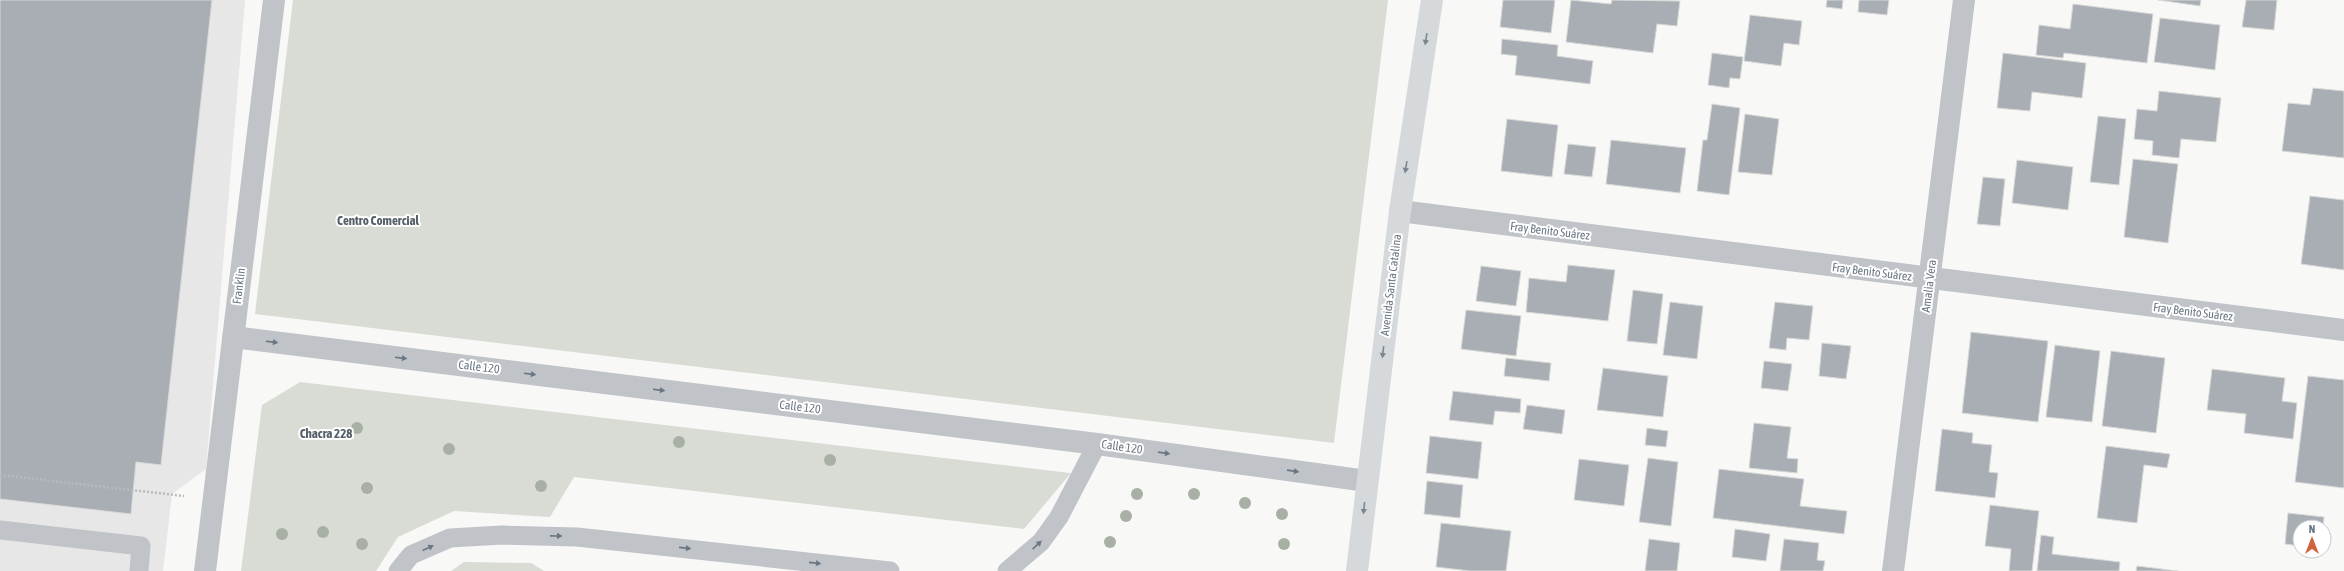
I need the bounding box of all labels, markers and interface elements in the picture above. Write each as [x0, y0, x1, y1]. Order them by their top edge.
one-way arrow [1423, 32, 1429, 45]
one-way arrow [1403, 161, 1409, 173]
district label: Centro Comercial [337, 213, 419, 228]
street label: Fray Benito Suárez [1509, 219, 1591, 243]
street label: Avenida Santa Catalina [1378, 233, 1404, 337]
street label: Amalia Vera [1919, 259, 1939, 313]
street label: Fray Benito Suárez [1831, 260, 1913, 284]
street label: Franklin [230, 267, 248, 305]
street label: Fray Benito Suárez [2152, 300, 2234, 324]
one-way arrow [266, 339, 278, 345]
one-way arrow [1379, 346, 1386, 358]
one-way arrow [395, 355, 407, 361]
street label: Calle 120 [458, 358, 501, 377]
one-way arrow [524, 371, 536, 377]
one-way arrow [653, 387, 665, 393]
street label: Calle 120 [779, 398, 822, 417]
district label: Chacra 228 [300, 426, 352, 441]
street label: Calle 120 [1101, 437, 1144, 457]
one-way arrow [1158, 450, 1170, 456]
one-way arrow [1287, 468, 1299, 474]
one-way arrow [1361, 502, 1367, 514]
north arrow [2292, 519, 2332, 559]
text: N [2309, 523, 2315, 535]
one-way arrow [550, 533, 563, 539]
one-way arrow [1032, 541, 1042, 550]
one-way arrow [423, 544, 435, 550]
one-way arrow [679, 545, 691, 552]
one-way arrow [809, 559, 821, 566]

